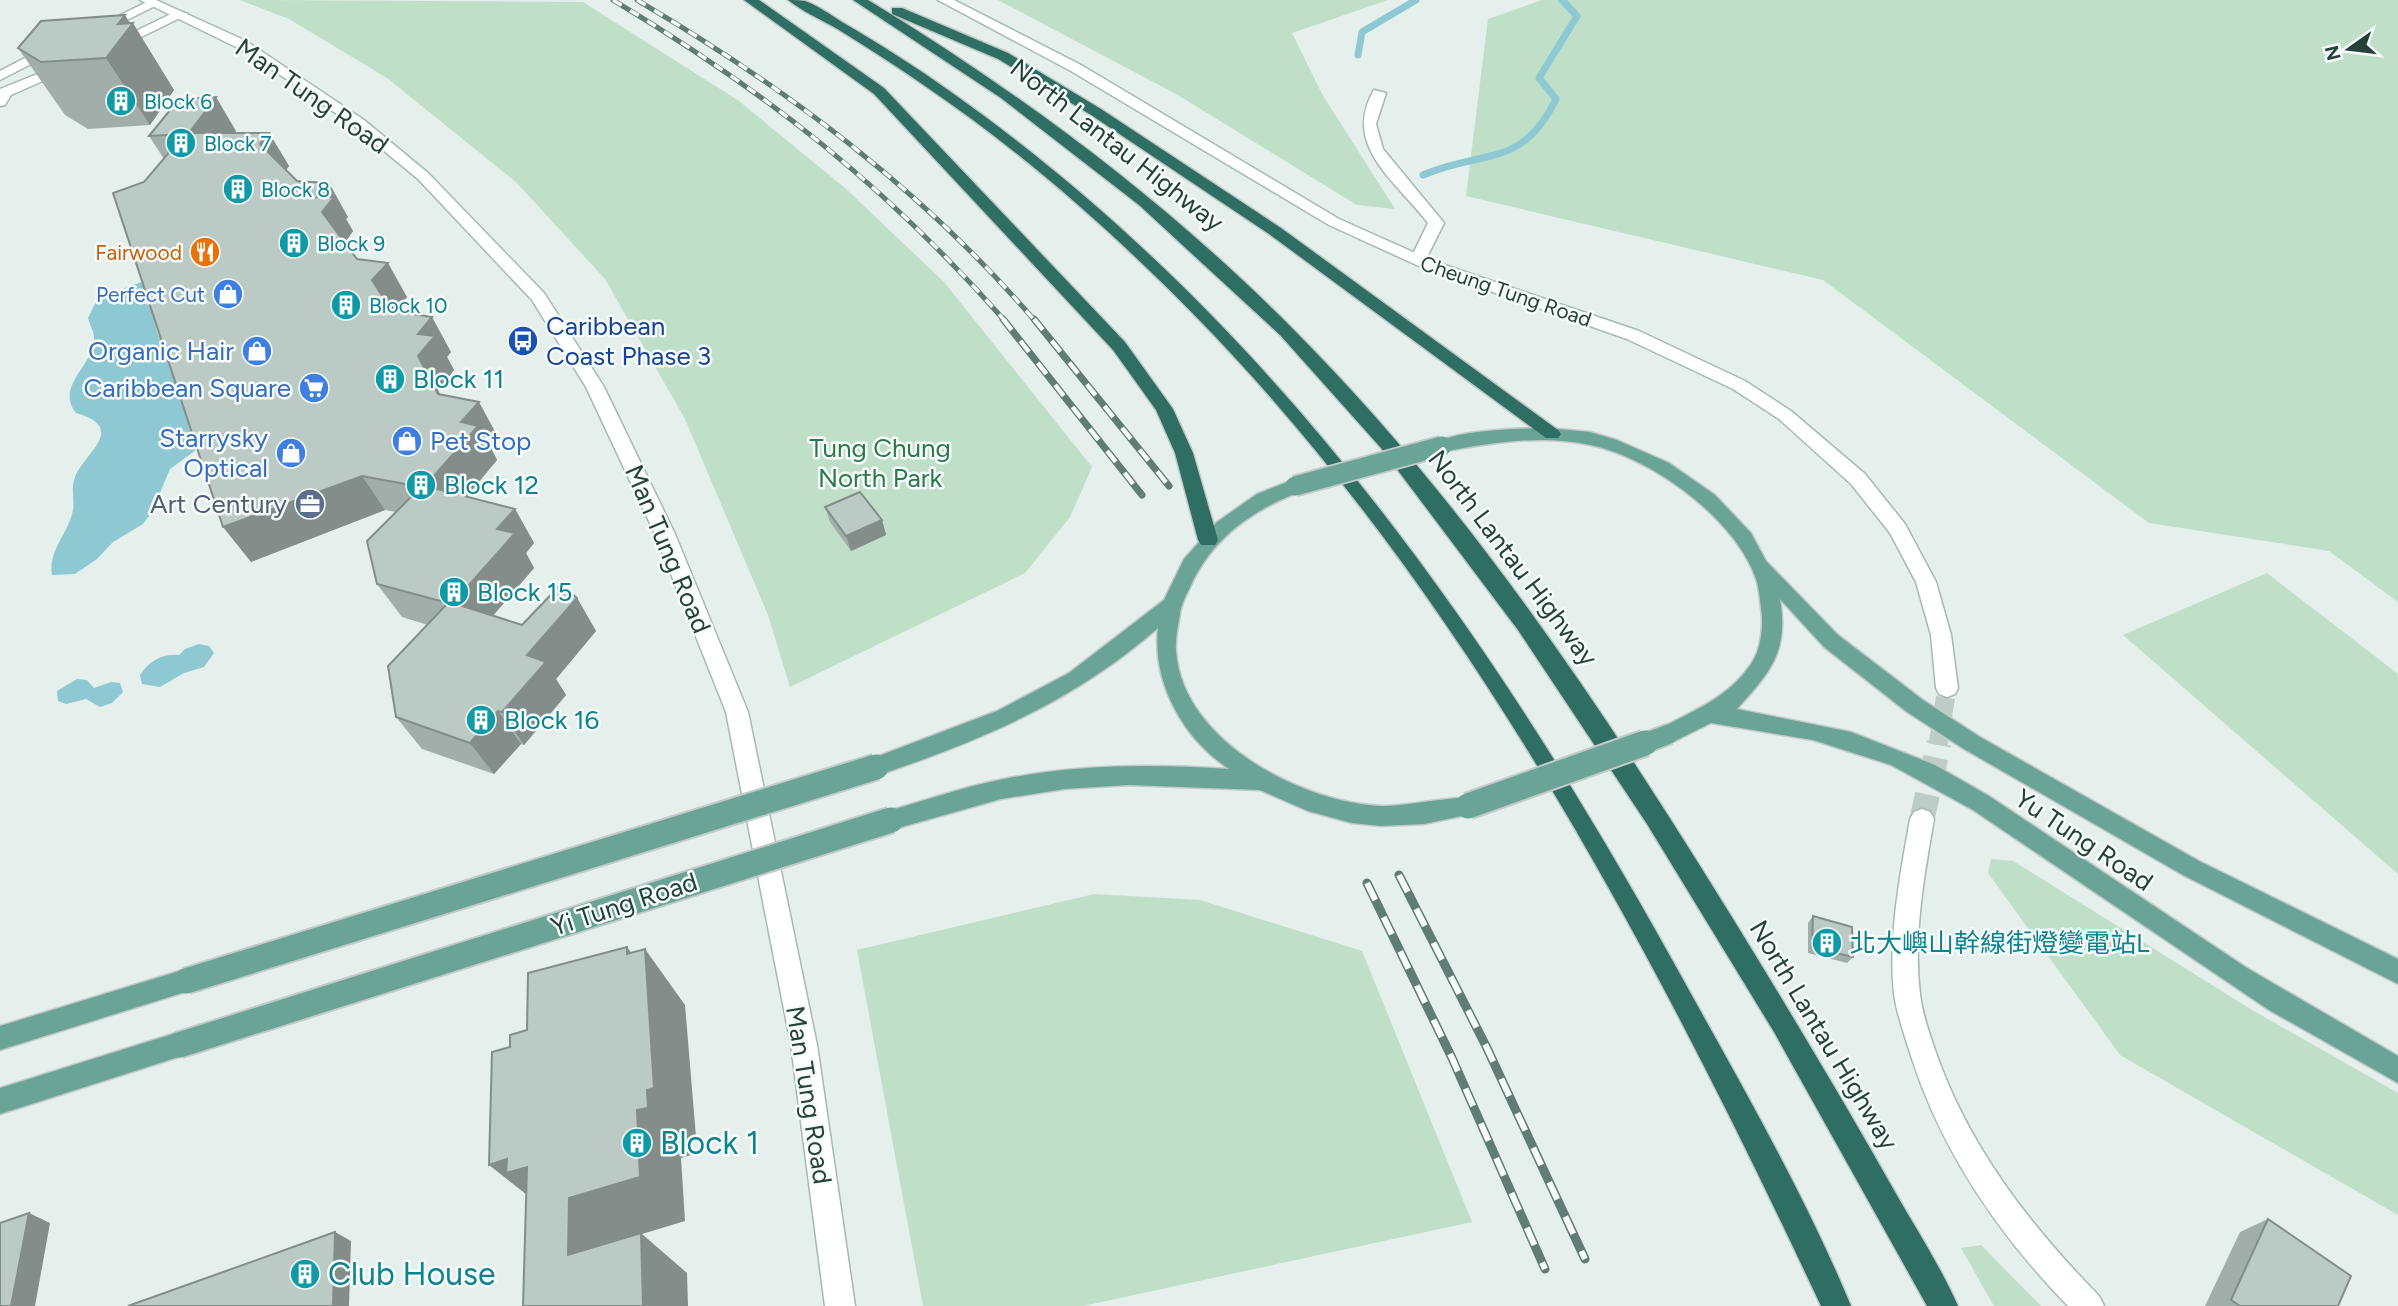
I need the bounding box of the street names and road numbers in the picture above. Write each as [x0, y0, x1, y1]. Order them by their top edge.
street label: Man Tung Road [229, 31, 395, 161]
street label: North Lantau Highway [1004, 52, 1230, 238]
street label: Cheung Tung Road [1417, 250, 1595, 332]
street label: North Lantau Highway [1421, 444, 1605, 672]
street label: Man Tung Road [618, 460, 718, 638]
street label: Yu Tung Road [2009, 782, 2159, 898]
street label: Yi Tung Road [547, 865, 701, 943]
street label: North Lantau Highway [1743, 914, 1905, 1156]
street label: Man Tung Road [779, 1004, 839, 1186]

